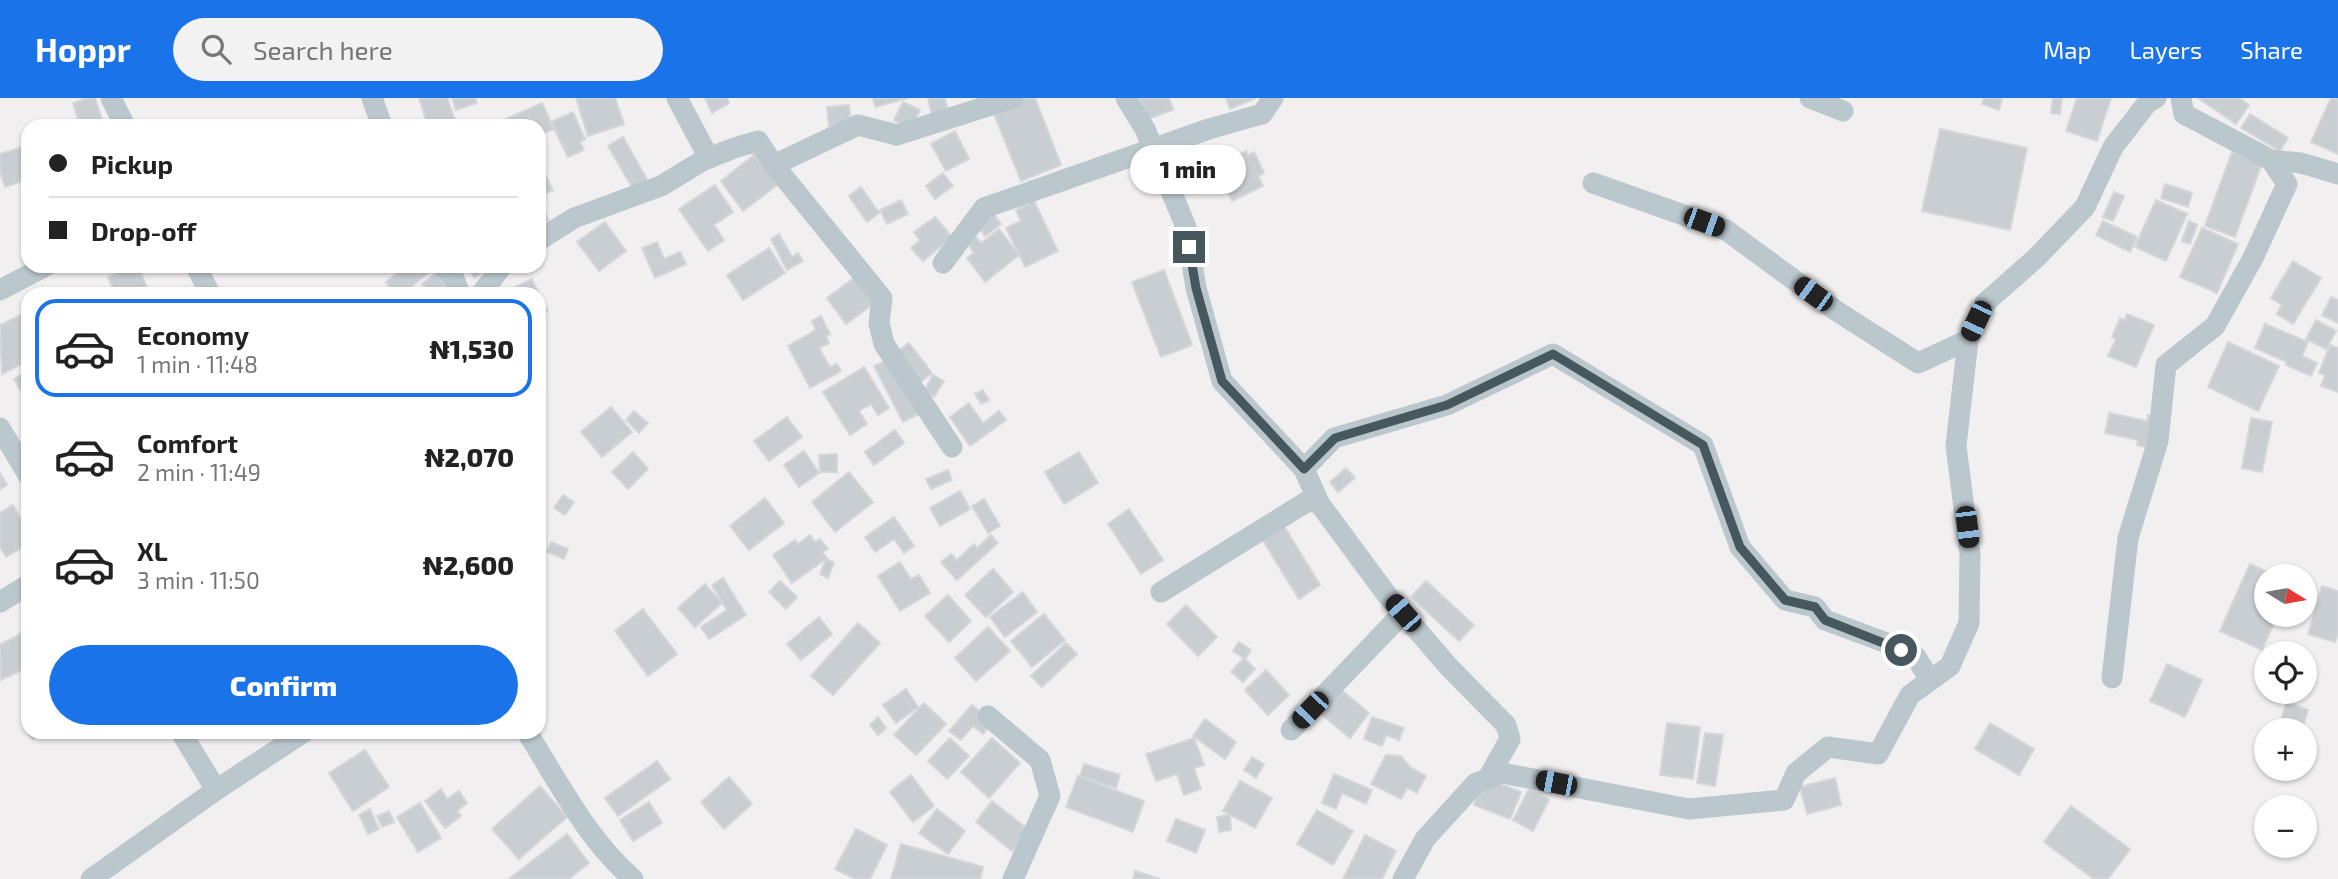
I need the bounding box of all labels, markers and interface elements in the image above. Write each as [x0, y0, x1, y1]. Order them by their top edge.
search box [173, 18, 663, 81]
text: Hoppr [35, 29, 131, 69]
icon: search [197, 30, 235, 68]
text: Search here [253, 34, 393, 65]
text: Map [2043, 35, 2091, 64]
text: Layers [2129, 35, 2202, 64]
text: Share [2240, 35, 2303, 64]
callout: 1 min [1131, 145, 1247, 194]
text: Pickup [91, 148, 173, 179]
text: 1 min [1160, 155, 1216, 183]
car [1681, 205, 1728, 239]
text: Drop-off [91, 215, 196, 246]
route end [1173, 231, 1205, 263]
car [1790, 273, 1837, 315]
car [1958, 298, 1995, 344]
icon: car [53, 317, 116, 380]
text: Economy [137, 319, 249, 350]
text: ₦1,530 [429, 333, 514, 364]
text: 1 min · 11:48 [137, 350, 258, 378]
icon: car [53, 425, 116, 488]
text: Comfort [137, 427, 238, 458]
text: ₦2,070 [425, 441, 514, 472]
text: 2 min · 11:49 [137, 458, 261, 486]
car [1955, 505, 1980, 549]
icon: car [53, 533, 116, 596]
text: XL [137, 535, 168, 566]
text: ₦2,600 [423, 549, 514, 580]
north arrow [2254, 564, 2317, 626]
map controls [2254, 564, 2317, 858]
text: 3 min · 11:50 [137, 566, 260, 594]
car [1382, 590, 1425, 636]
route start [1885, 634, 1917, 666]
button: locate [2254, 641, 2317, 704]
button: Confirm [49, 645, 518, 725]
car [1288, 688, 1333, 732]
button: + [2254, 718, 2317, 781]
car [1534, 769, 1579, 797]
button: − [2254, 795, 2317, 858]

